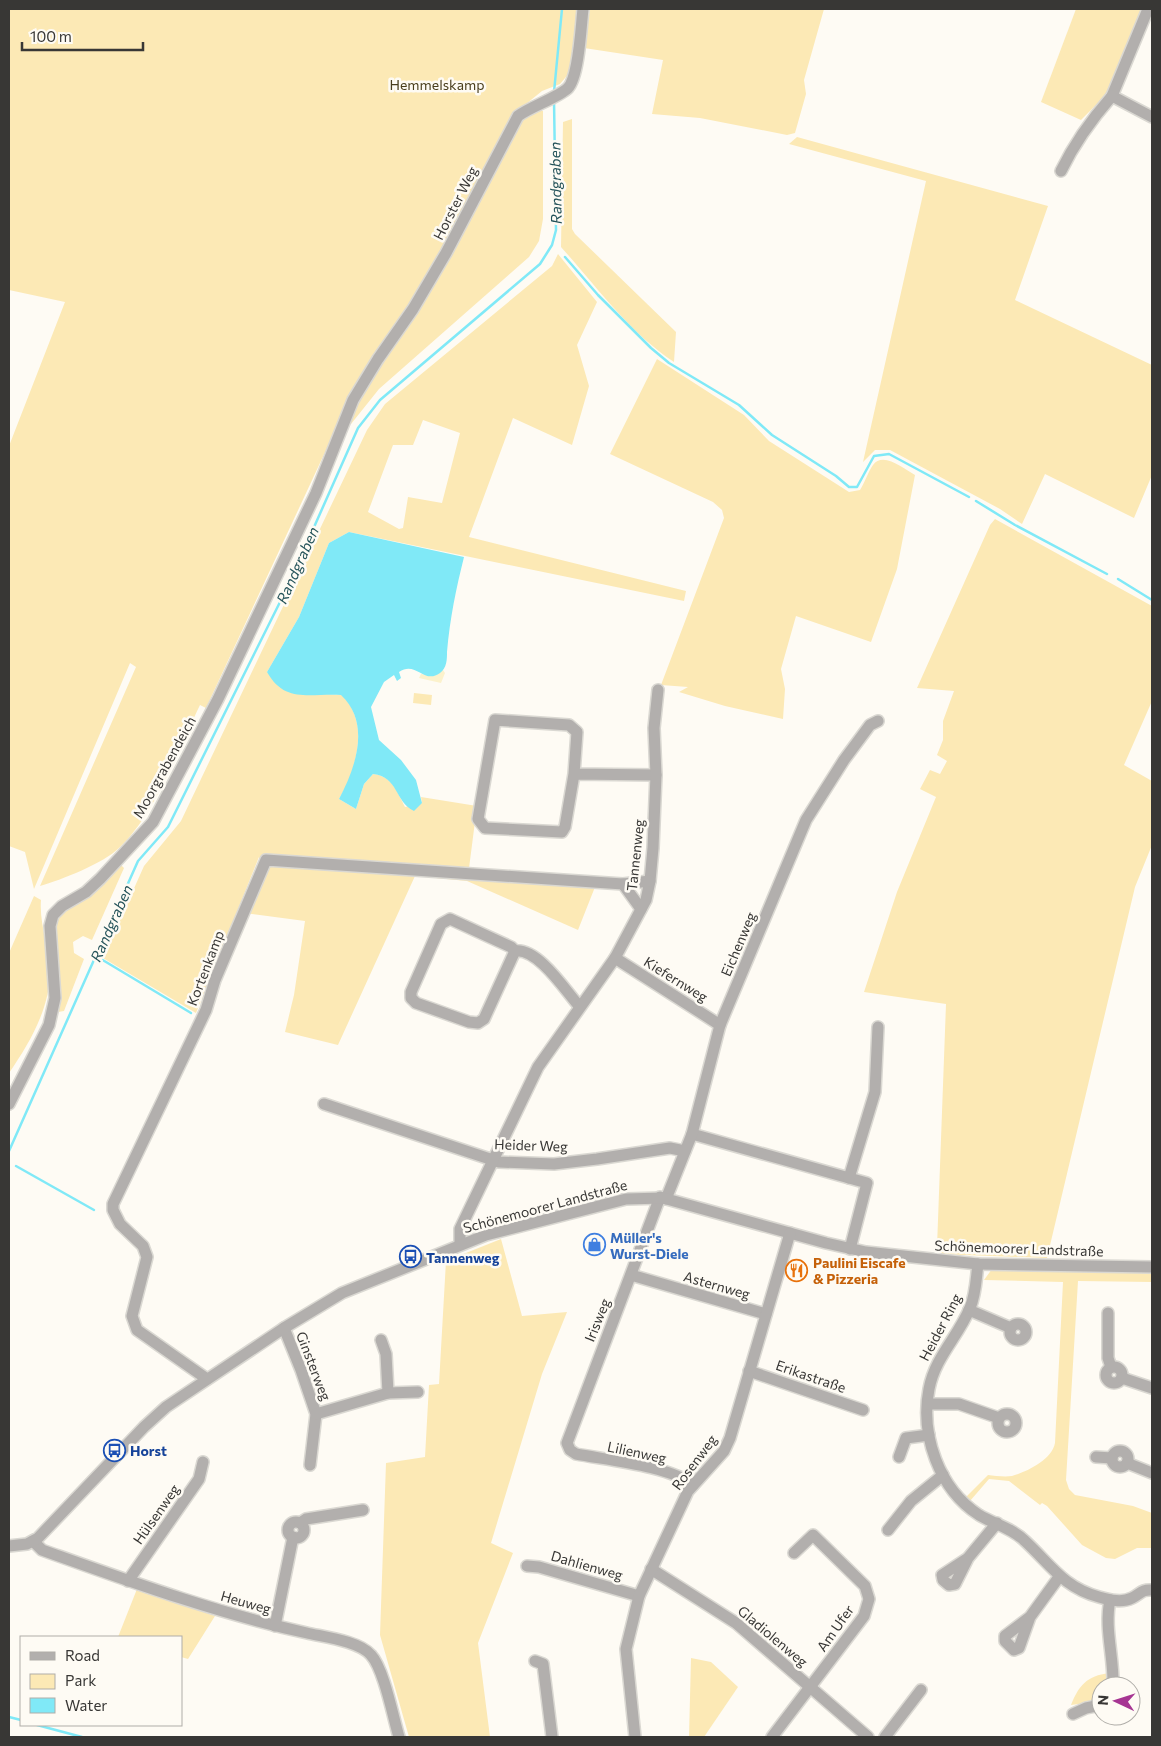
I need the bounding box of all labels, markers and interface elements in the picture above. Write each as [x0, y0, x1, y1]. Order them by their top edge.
scale bar [22, 20, 144, 52]
text: 100 m [30, 27, 72, 45]
park label: Hemmelskamp [389, 76, 485, 93]
water label: Randgraben [545, 142, 565, 224]
street label: Horster Weg [429, 163, 481, 243]
water label: Randgraben [272, 524, 322, 606]
street label: Moorgrabendeich [129, 713, 199, 821]
street label: Tannenweg [623, 818, 647, 892]
water label: Randgraben [86, 882, 136, 964]
street label: Eichenweg [717, 909, 759, 979]
street label: Kortenkamp [183, 928, 227, 1008]
street label: Kiefernweg [641, 953, 711, 1006]
street label: Heider Weg [494, 1135, 568, 1155]
street label: Schönemoorer Landstraße [461, 1176, 629, 1236]
place label: Müller's Wurst-Diele [610, 1229, 689, 1262]
shop icon: Müller's Wurst-Diele [582, 1233, 606, 1257]
street label: Schönemoorer Landstraße [934, 1237, 1104, 1259]
bus stop icon: Tannenweg [398, 1245, 422, 1269]
place label: Tannenweg [426, 1249, 500, 1266]
place label: Paulini Eiscafe & Pizzeria [813, 1254, 906, 1287]
restaurant icon: Paulini Eiscafe & Pizzeria [785, 1258, 809, 1282]
street label: Asternweg [682, 1267, 753, 1303]
street label: Heider Ring [915, 1290, 965, 1364]
street label: Irisweg [581, 1295, 614, 1344]
street label: Ginsterweg [293, 1329, 335, 1403]
street label: Erikastraße [774, 1356, 848, 1396]
street label: Rosenweg [668, 1431, 721, 1493]
street label: Lilienweg [606, 1437, 668, 1467]
bus stop icon: Horst [102, 1438, 126, 1462]
place label: Horst [130, 1442, 167, 1459]
street label: Hülsenweg [129, 1480, 183, 1547]
street label: Dahlienweg [549, 1547, 625, 1583]
street label: Heuweg [219, 1587, 274, 1617]
street label: Am Ufer [813, 1601, 857, 1655]
street label: Gladiolenweg [735, 1602, 812, 1670]
legend [20, 1636, 182, 1726]
text: Road [65, 1646, 100, 1664]
text: Park [65, 1671, 96, 1689]
north arrow [1091, 1676, 1141, 1726]
text: N [1094, 1694, 1111, 1706]
text: Water [65, 1696, 107, 1714]

